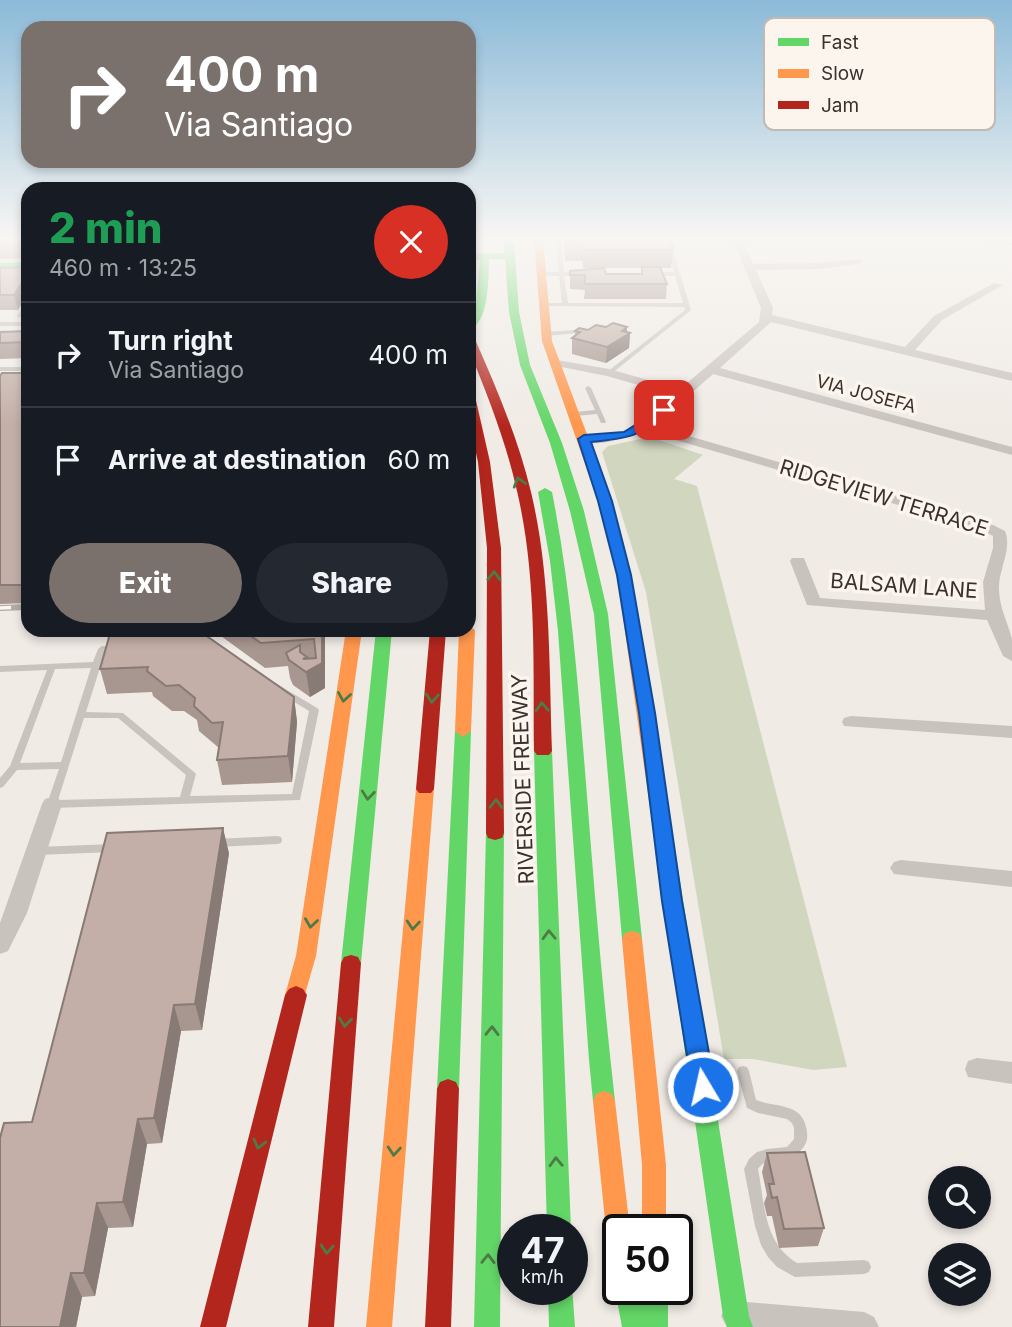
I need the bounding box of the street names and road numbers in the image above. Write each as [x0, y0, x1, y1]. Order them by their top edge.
street label: VIA JOSEFA [814, 370, 918, 417]
street label: RIDGEVIEW TERRACE [777, 454, 992, 541]
street label: BALSAM LANE [829, 568, 979, 603]
street label: RIVERSIDE FREEWAY [506, 673, 539, 885]

